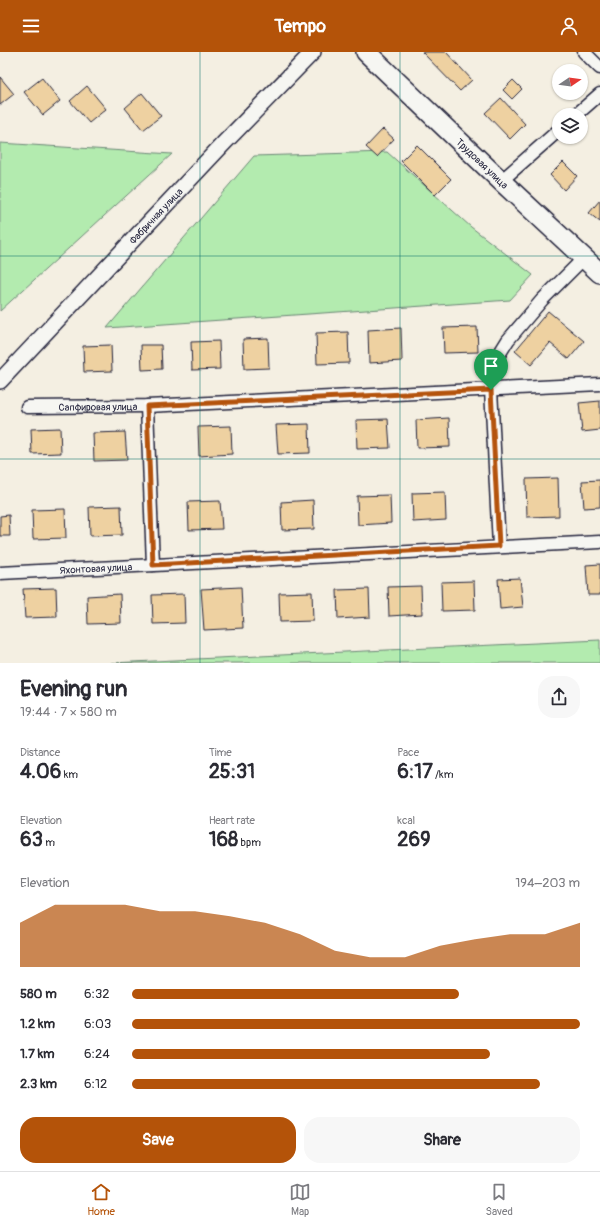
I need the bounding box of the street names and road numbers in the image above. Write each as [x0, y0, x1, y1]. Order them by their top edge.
street label: Трудовая улица [453, 136, 510, 192]
street label: Фабричная улица [127, 186, 186, 247]
street label: Сапфировая улица [58, 401, 138, 414]
street label: Яхонтовая улица [59, 561, 133, 577]

